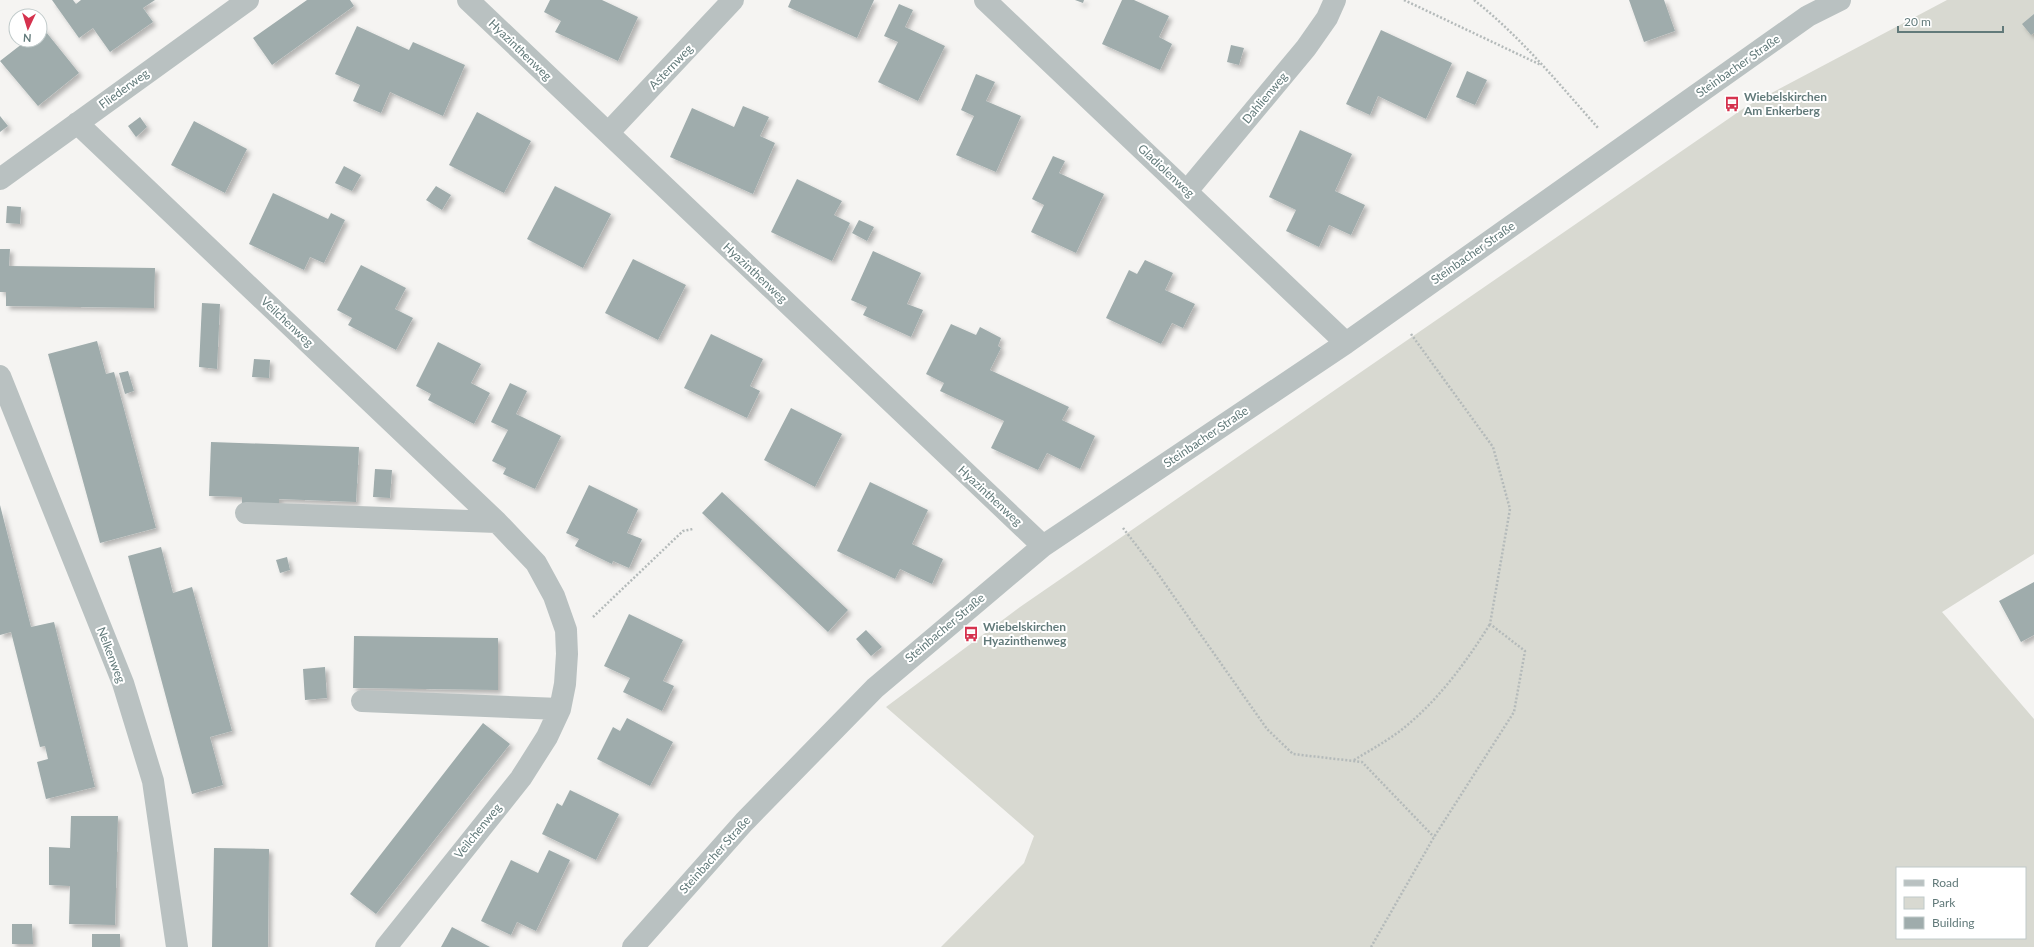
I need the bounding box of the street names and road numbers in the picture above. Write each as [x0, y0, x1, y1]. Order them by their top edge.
street label: Hyazinthenweg [486, 16, 555, 83]
street label: Steinbacher Straße [1693, 31, 1783, 100]
street label: Asternweg [645, 41, 696, 92]
street label: Fliederweg [96, 65, 152, 112]
street label: Dahlienweg [1239, 69, 1290, 126]
street label: Gladiolenweg [1135, 141, 1198, 201]
street label: Steinbacher Straße [1428, 218, 1518, 287]
street label: Hyazinthenweg [720, 239, 790, 306]
street label: Veilchenweg [258, 293, 317, 350]
street label: Steinbacher Straße [1160, 403, 1251, 471]
street label: Hyazinthenweg [955, 462, 1025, 529]
street label: Steinbacher Straße [902, 590, 987, 665]
street label: Nelkenweg [94, 625, 129, 685]
street label: Veilchenweg [451, 800, 504, 861]
street label: Steinbacher Straße [676, 813, 753, 897]

